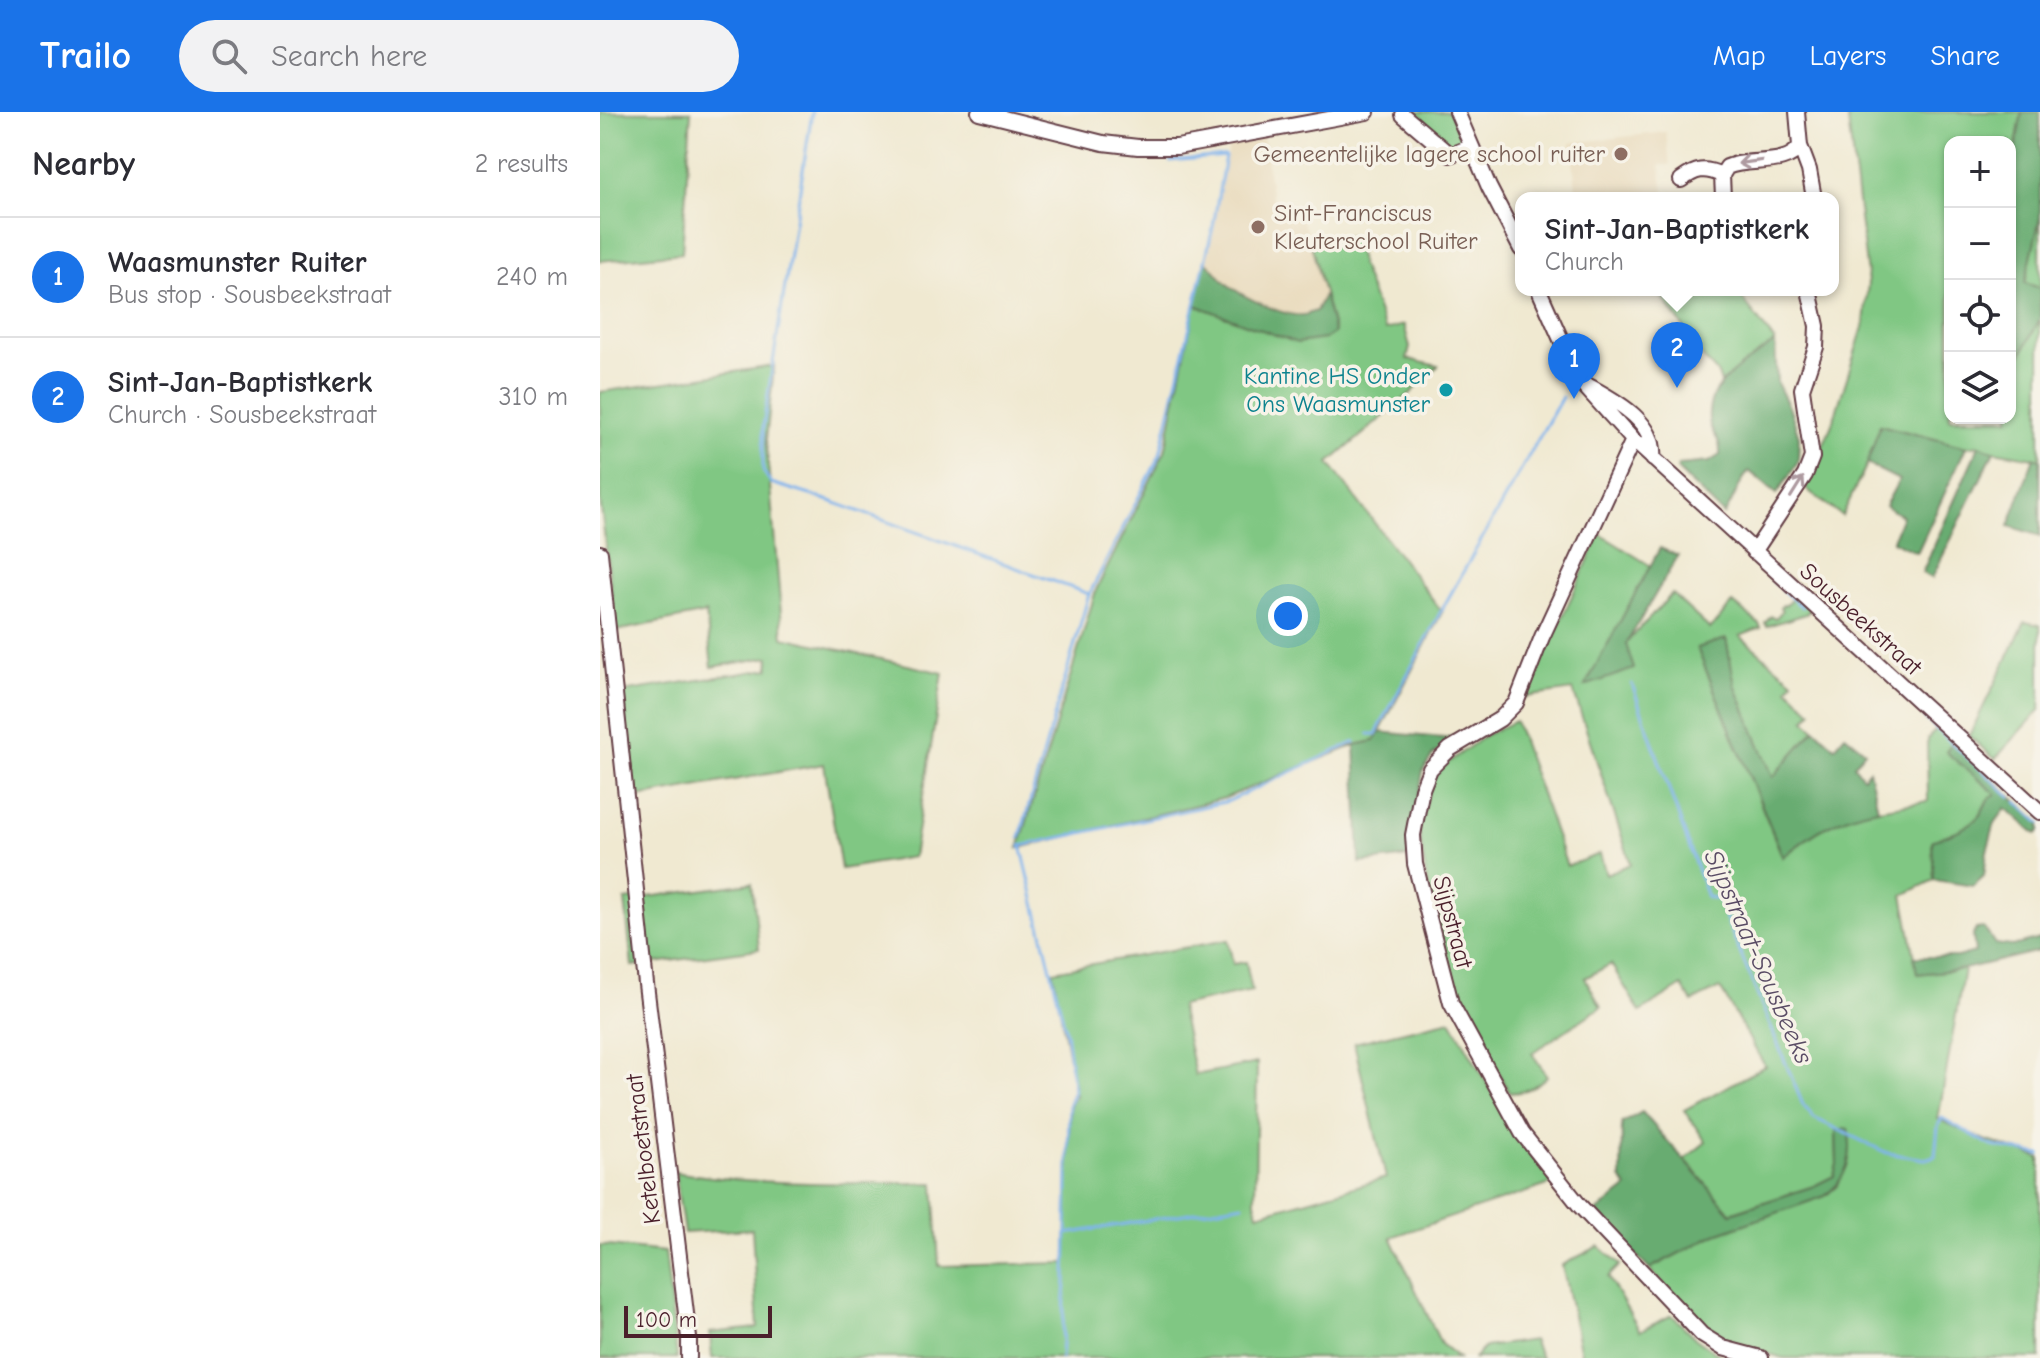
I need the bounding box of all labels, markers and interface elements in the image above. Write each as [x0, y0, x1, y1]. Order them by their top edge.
search box [179, 20, 739, 92]
text: Trailo [40, 34, 131, 78]
icon: search [207, 34, 251, 78]
text: Search here [271, 39, 427, 74]
text: Map [1713, 40, 1766, 72]
text: Layers [1810, 40, 1886, 72]
text: Share [1930, 40, 2000, 72]
map controls [1944, 136, 2016, 424]
button: + [1944, 136, 2016, 208]
place label: Gemeentelijke lagere school ruiter [1253, 140, 1605, 168]
text: Nearby [32, 144, 135, 184]
marker: Gemeentelijke lagere school ruiter [1612, 145, 1630, 163]
text: 2 results [475, 149, 568, 179]
one-way arrow [1737, 155, 1763, 170]
popup [1515, 192, 1839, 296]
place label: Sint-Franciscus Kleuterschool Ruiter [1274, 199, 1478, 255]
button: − [1944, 208, 2016, 280]
text: Sint-Jan-Baptistkerk [1545, 212, 1809, 247]
marker: Sint-Franciscus Kleuterschool Ruiter [1249, 218, 1267, 236]
text: Waasmunster Ruiter [108, 245, 367, 280]
text: Church [1545, 247, 1624, 277]
text: 1 [53, 262, 63, 292]
text: 240 m [496, 262, 568, 292]
text: Bus stop · Sousbeekstraat [108, 280, 391, 310]
button: locate [1944, 280, 2016, 352]
pin: 2 [1651, 322, 1703, 388]
pin: 1 [1548, 333, 1600, 399]
button: layers [1944, 352, 2016, 424]
place label: Kantine HS Onder Ons Waasmunster [1244, 362, 1430, 418]
text: Sint-Jan-Baptistkerk [108, 365, 372, 400]
marker: Kantine HS Onder Ons Waasmunster [1437, 381, 1455, 399]
text: 2 [52, 382, 64, 412]
text: 310 m [499, 382, 568, 412]
text: Church · Sousbeekstraat [108, 400, 376, 430]
one-way arrow [1790, 476, 1806, 499]
street label: Sousbeekstraat [1794, 557, 1929, 682]
your location [1268, 596, 1308, 636]
water label: Sijpstraat-Sousbeeks [1697, 845, 1819, 1069]
street label: Sijpstraat [1427, 873, 1479, 972]
street label: Ketelboetstraat [620, 1071, 666, 1226]
scale bar [624, 1302, 772, 1338]
text: 100 m [636, 1307, 697, 1333]

